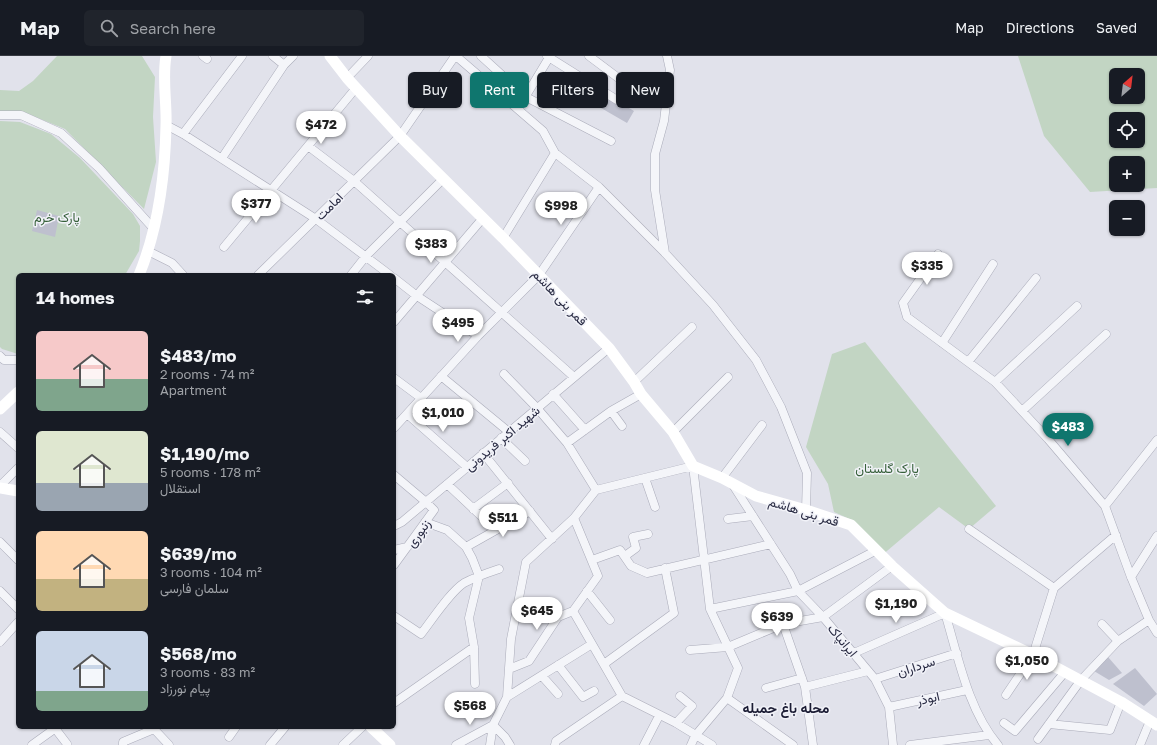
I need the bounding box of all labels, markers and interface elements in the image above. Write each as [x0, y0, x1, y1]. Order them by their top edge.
search box [84, 10, 364, 46]
text: Map [20, 16, 60, 39]
icon: search [98, 17, 120, 39]
text: Search here [130, 19, 216, 37]
text: Map [955, 19, 984, 36]
text: Directions [1006, 19, 1074, 36]
text: Saved [1096, 19, 1137, 36]
north arrow [1109, 68, 1145, 104]
map controls [1109, 68, 1145, 236]
chip: Buy [408, 72, 462, 108]
chip: Rent [470, 72, 529, 108]
chip: Filters [537, 72, 608, 108]
chip: New [616, 72, 674, 108]
pin: $472 [297, 111, 345, 145]
button: locate [1109, 112, 1145, 148]
text: $472 [305, 116, 337, 132]
button: + [1109, 156, 1145, 192]
street label: امامت [312, 189, 346, 223]
pin: $377 [232, 190, 280, 224]
pin: $998 [537, 192, 585, 226]
text: $377 [241, 195, 271, 211]
text: $998 [544, 197, 578, 213]
button: − [1109, 200, 1145, 236]
park label: پارک خرم [34, 209, 80, 227]
pin: $383 [407, 230, 455, 264]
text: $383 [415, 235, 447, 251]
pin: $335 [903, 252, 951, 286]
text: $335 [911, 257, 943, 273]
street label: قمر بنی هاشم [528, 265, 591, 329]
icon: filters [354, 286, 376, 308]
text: 14 homes [36, 287, 115, 308]
pin: $495 [434, 309, 482, 343]
text: $495 [441, 314, 475, 330]
text: $483/mo [160, 345, 237, 366]
icon: home [68, 347, 116, 395]
text: 2 rooms · 74 m² [160, 366, 254, 382]
text: Apartment [160, 382, 227, 398]
pin: $1,010 [410, 399, 476, 433]
street label: شهید اکبر فریدونی [461, 402, 543, 475]
text: $1,010 [421, 404, 465, 420]
pin: $483 [1044, 413, 1092, 447]
text: $483 [1051, 418, 1085, 434]
text: $1,190/mo [160, 443, 249, 464]
icon: home [68, 447, 116, 495]
park label: پارک گلستان [855, 460, 919, 478]
text: 5 rooms · 178 m² [160, 464, 261, 480]
text: استقلال [160, 480, 201, 496]
street label: قمر بنی هاشم [767, 493, 841, 530]
pin: $511 [479, 504, 527, 538]
text: $511 [488, 509, 518, 525]
street label: زنبوری [402, 516, 434, 551]
text: $639/mo [160, 543, 237, 564]
icon: home [68, 547, 116, 595]
text: 3 rooms · 104 m² [160, 564, 262, 580]
text: سلمان فارسی [160, 580, 229, 596]
pin: $1,190 [863, 590, 929, 624]
text: $1,190 [875, 595, 917, 611]
pin: $645 [513, 597, 561, 631]
text: $645 [520, 602, 554, 618]
pin: $639 [753, 603, 801, 637]
text: $639 [760, 608, 794, 624]
street label: ایرانپاک [823, 620, 861, 661]
text: $568/mo [160, 643, 237, 664]
icon: home [68, 647, 116, 695]
pin: $1,050 [994, 647, 1060, 681]
street label: سرداران [895, 652, 937, 681]
text: $1,050 [1005, 652, 1049, 668]
text: 3 rooms · 83 m² [160, 664, 255, 680]
text: پیام نورزاد [160, 680, 210, 696]
street label: ابوذر [914, 688, 941, 710]
pin: $568 [446, 692, 494, 726]
text: $568 [453, 697, 487, 713]
district label: محله باغ‌ جمیله [743, 699, 830, 718]

